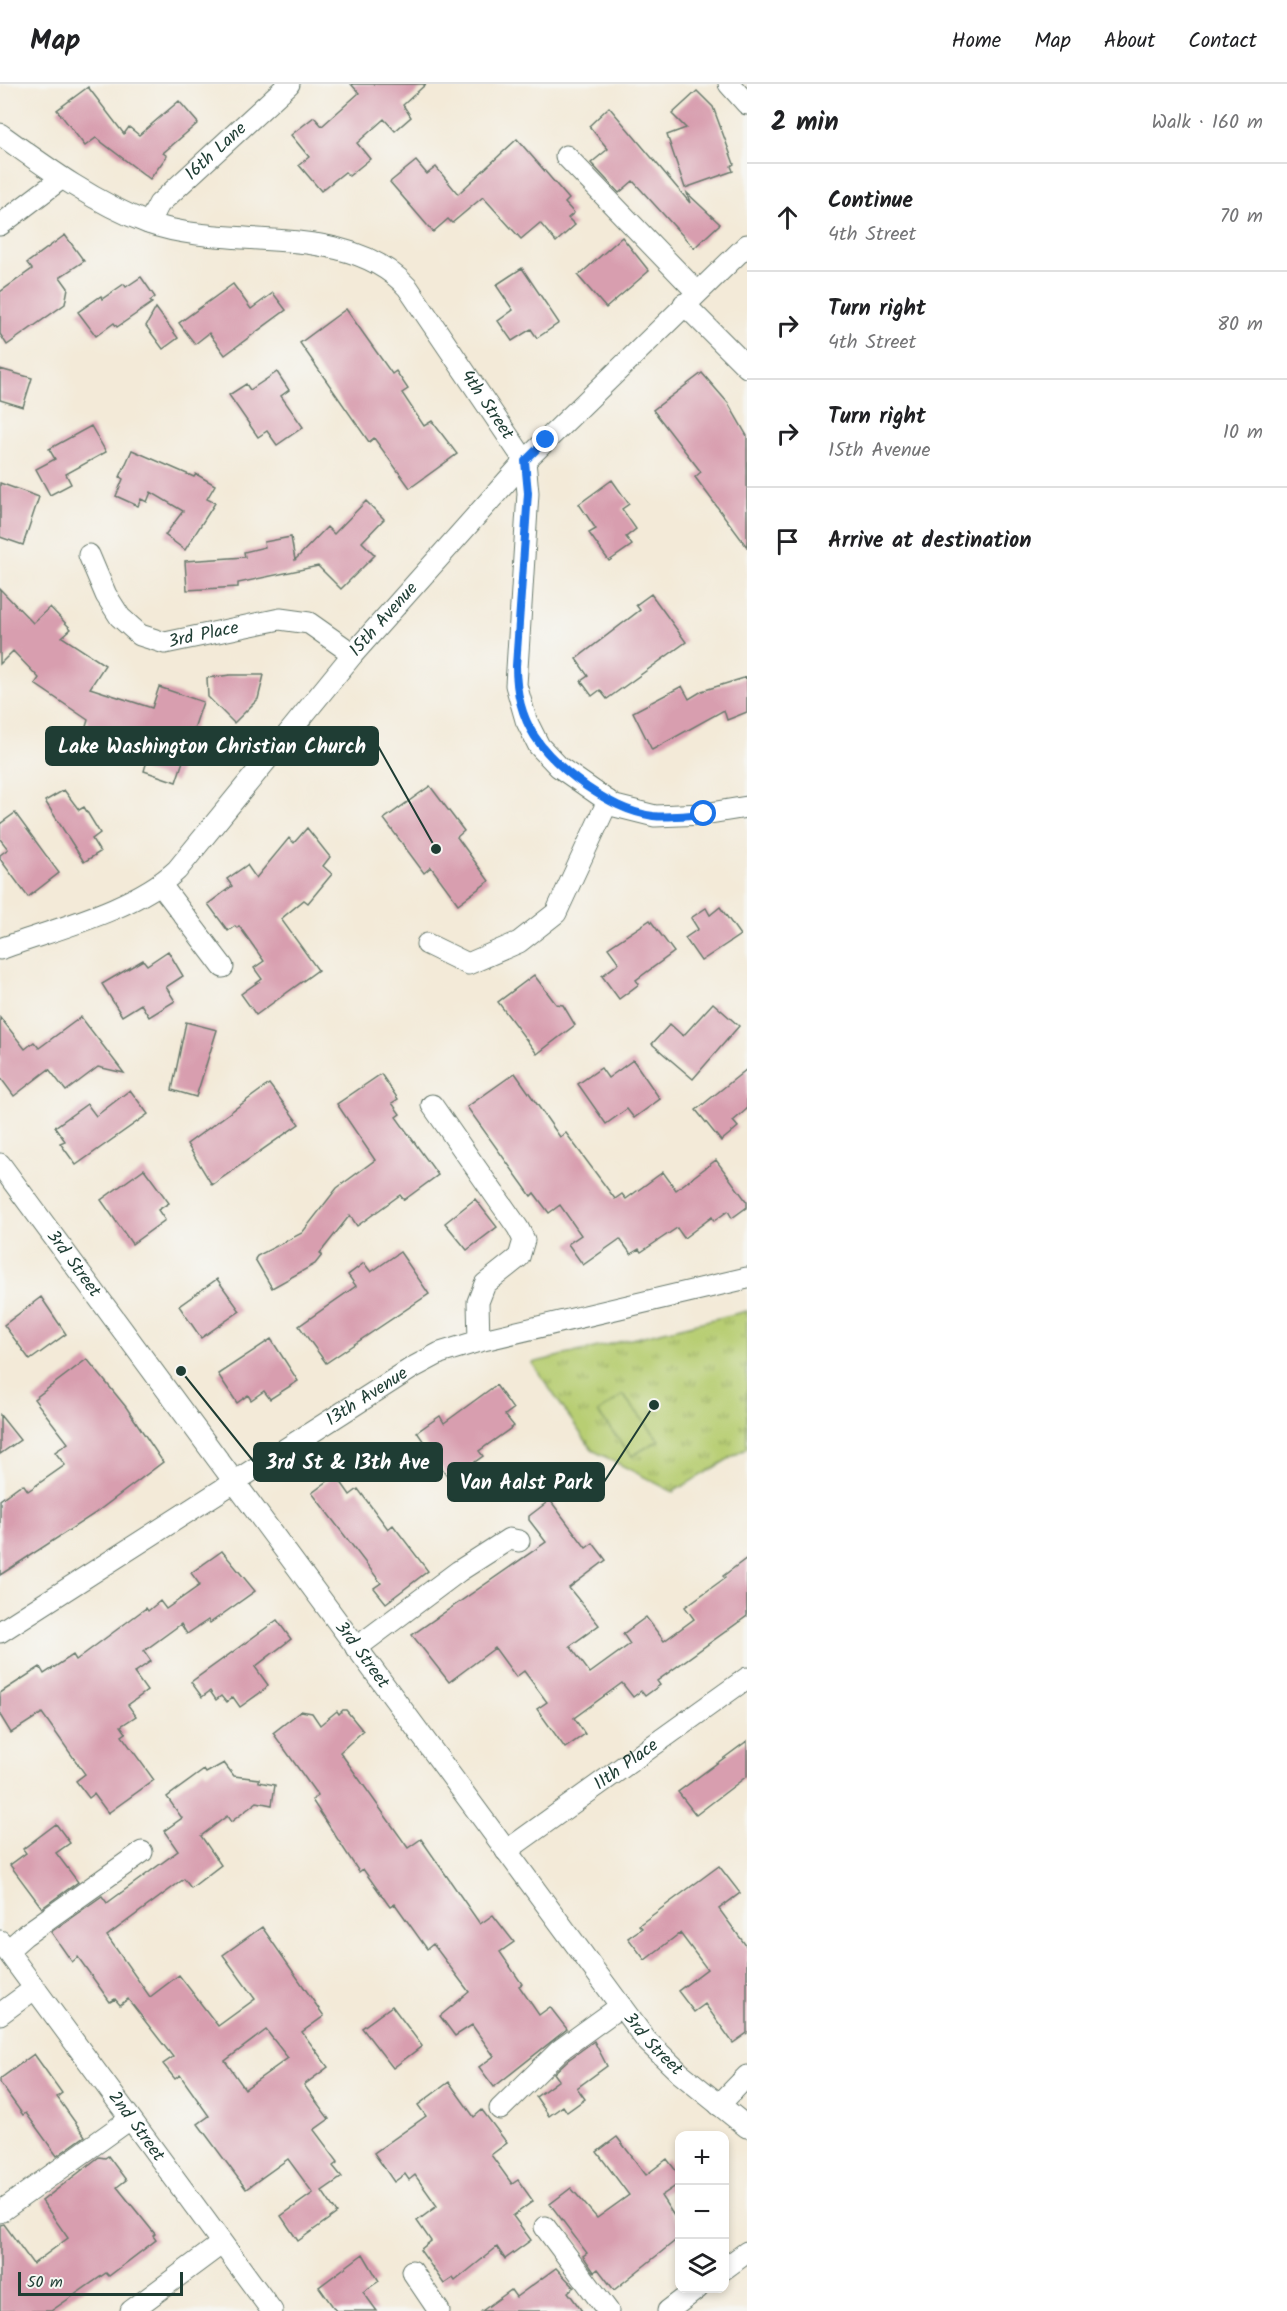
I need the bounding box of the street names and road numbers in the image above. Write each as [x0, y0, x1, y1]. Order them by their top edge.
street label: 16th Lane [178, 115, 254, 188]
street label: 4th Street [453, 364, 522, 447]
street label: 15th Avenue [342, 575, 425, 664]
street label: 3rd Place [166, 613, 241, 656]
street label: 3rd Street [39, 1224, 109, 1305]
street label: 13th Avenue [320, 1360, 414, 1434]
street label: 3rd Street [327, 1615, 398, 1696]
street label: 11th Place [588, 1731, 665, 1798]
street label: 3rd Street [616, 2006, 690, 2084]
street label: 2nd Street [100, 2085, 173, 2169]

